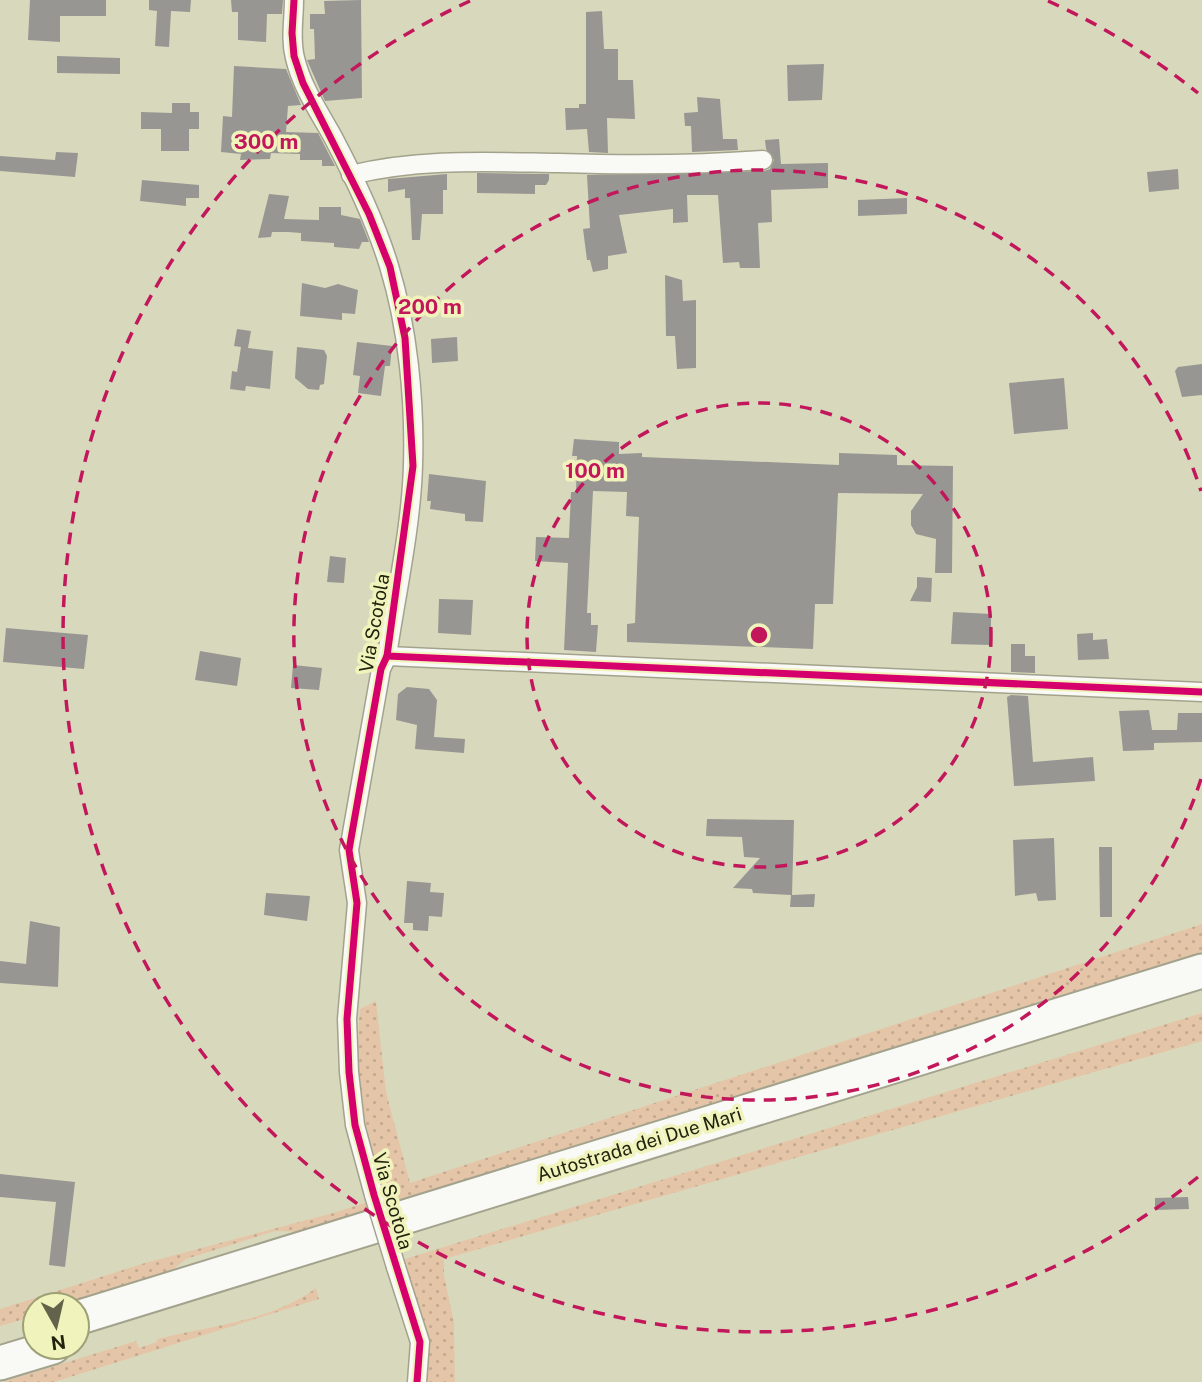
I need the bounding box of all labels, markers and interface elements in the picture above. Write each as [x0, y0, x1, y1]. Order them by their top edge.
text: 300 m [234, 129, 298, 154]
text: 200 m [398, 294, 462, 319]
text: 100 m [565, 458, 625, 483]
street label: Via Scotola [354, 572, 394, 674]
centre of rings [747, 623, 771, 647]
street label: Autostrada dei Due Mari [534, 1102, 744, 1186]
street label: Via Scotola [369, 1150, 417, 1252]
north arrow [21, 1291, 91, 1361]
text: N [49, 1331, 67, 1355]

